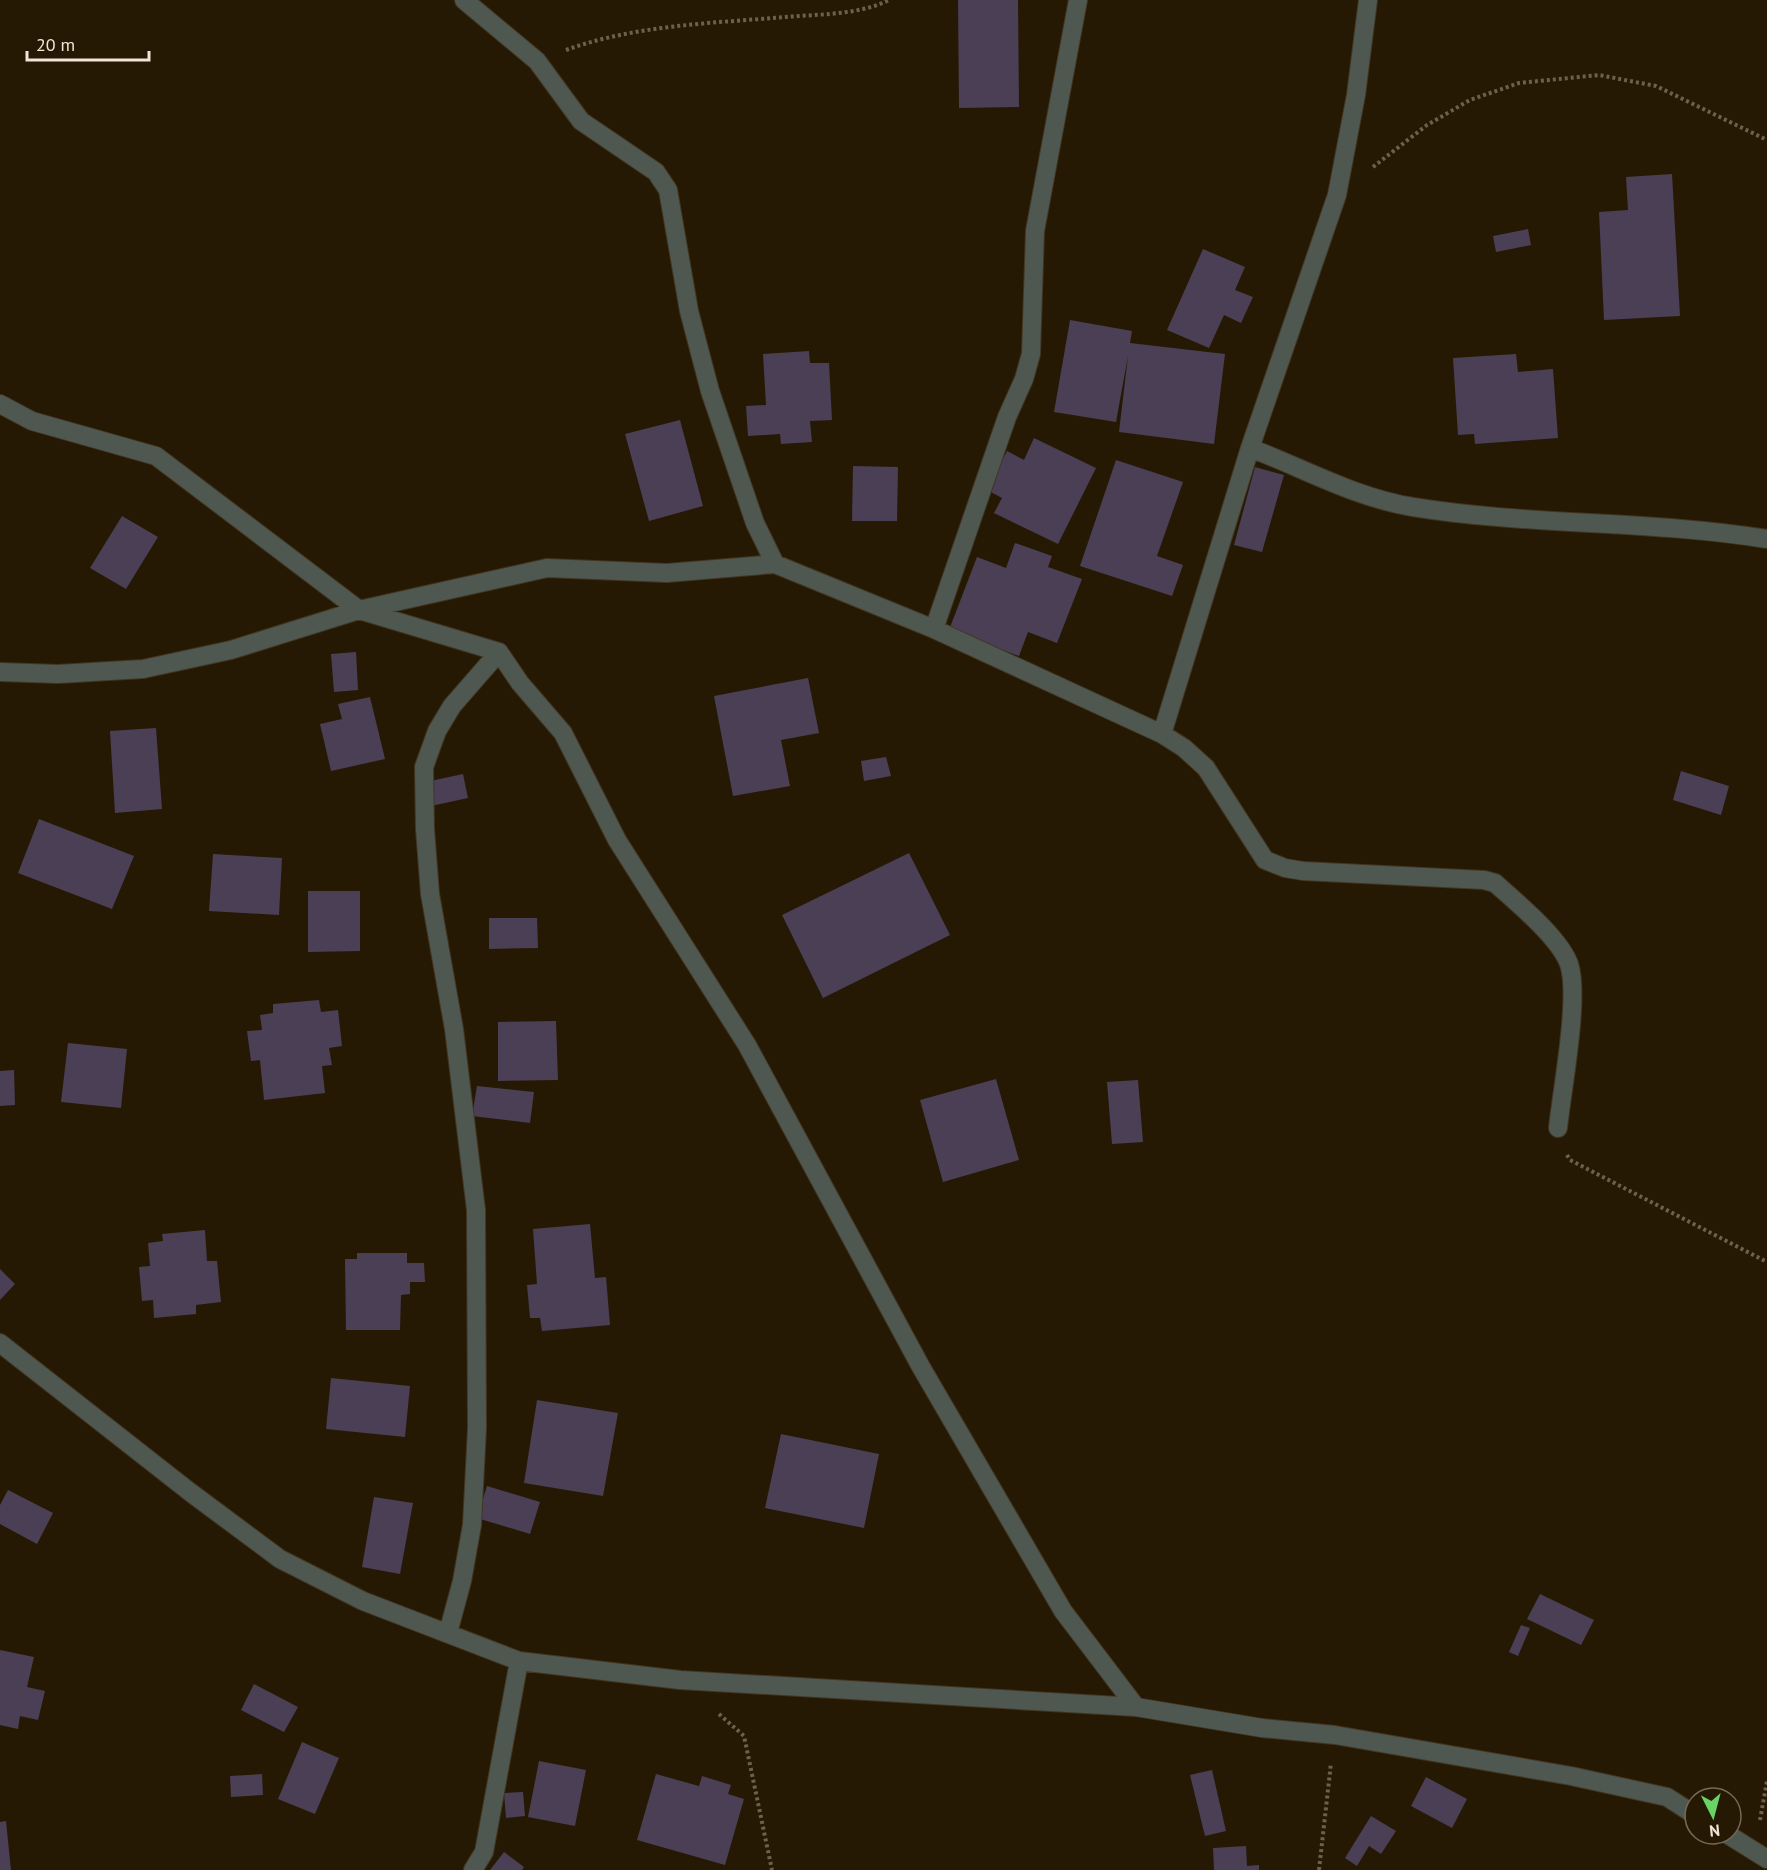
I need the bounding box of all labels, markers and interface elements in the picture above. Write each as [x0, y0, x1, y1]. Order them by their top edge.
scale bar [27, 24, 148, 62]
text: 20 m [36, 33, 75, 56]
north arrow [1683, 1786, 1743, 1846]
text: N [1708, 1820, 1721, 1841]

